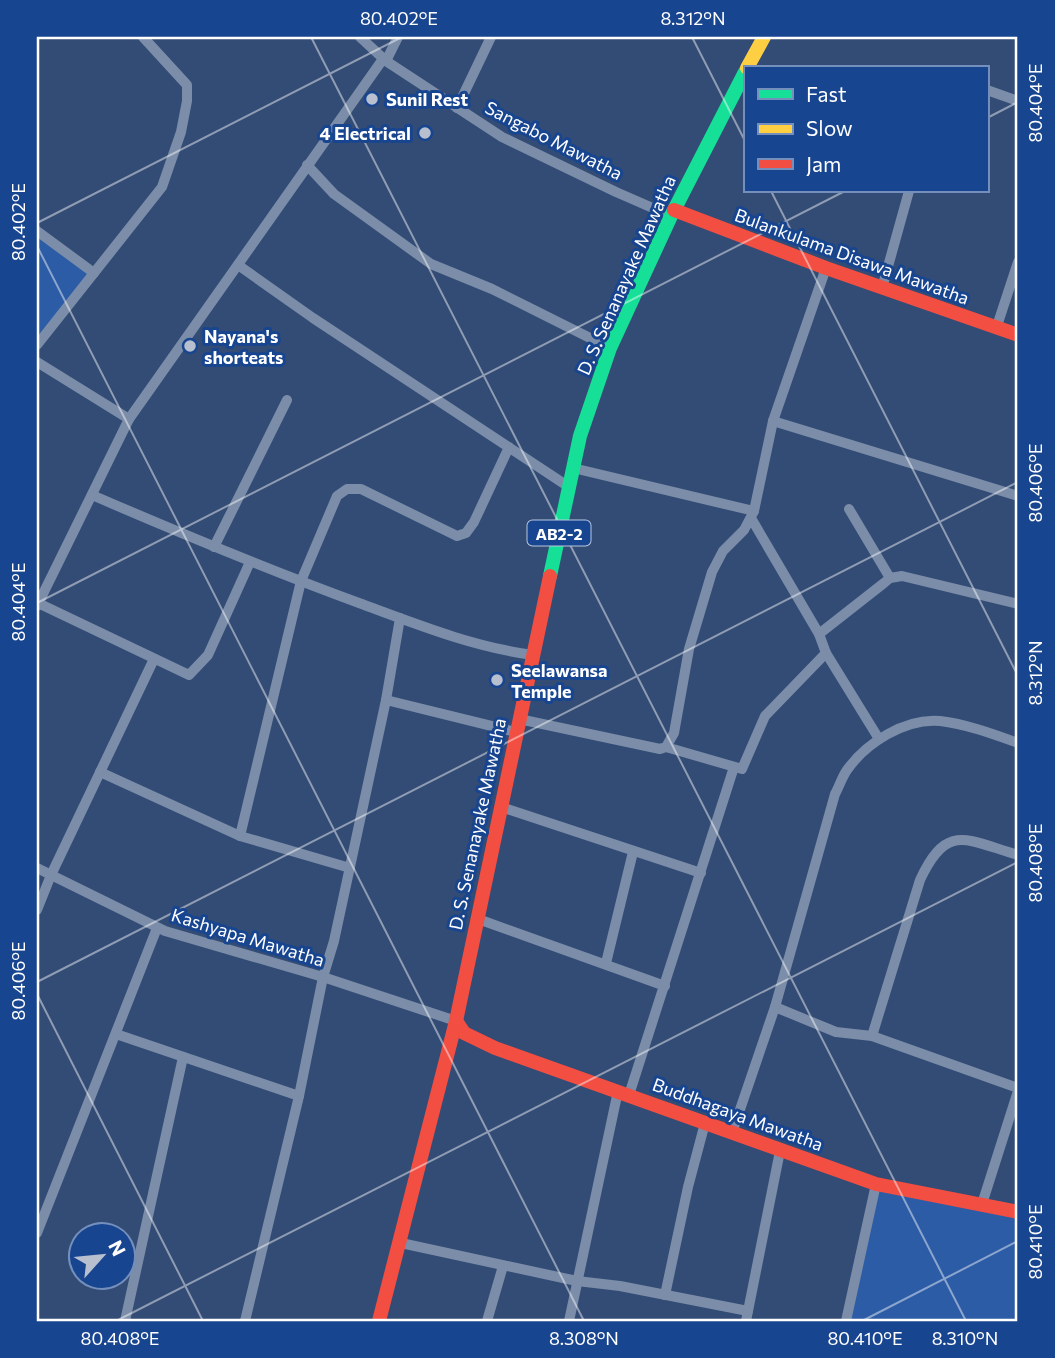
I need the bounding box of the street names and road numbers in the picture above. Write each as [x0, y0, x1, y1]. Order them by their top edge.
street label: Sangabo Mawatha [482, 96, 626, 184]
street label: D. S. Senanayake Mawatha [572, 172, 680, 378]
street label: Bulankulama Disawa Mawatha [732, 203, 972, 309]
road number: AB2-2 [528, 520, 590, 546]
street label: D. S. Senanayake Mawatha [444, 716, 510, 932]
street label: Kashyapa Mawatha [169, 903, 327, 971]
street label: Buddhagaya Mawatha [650, 1073, 826, 1155]

